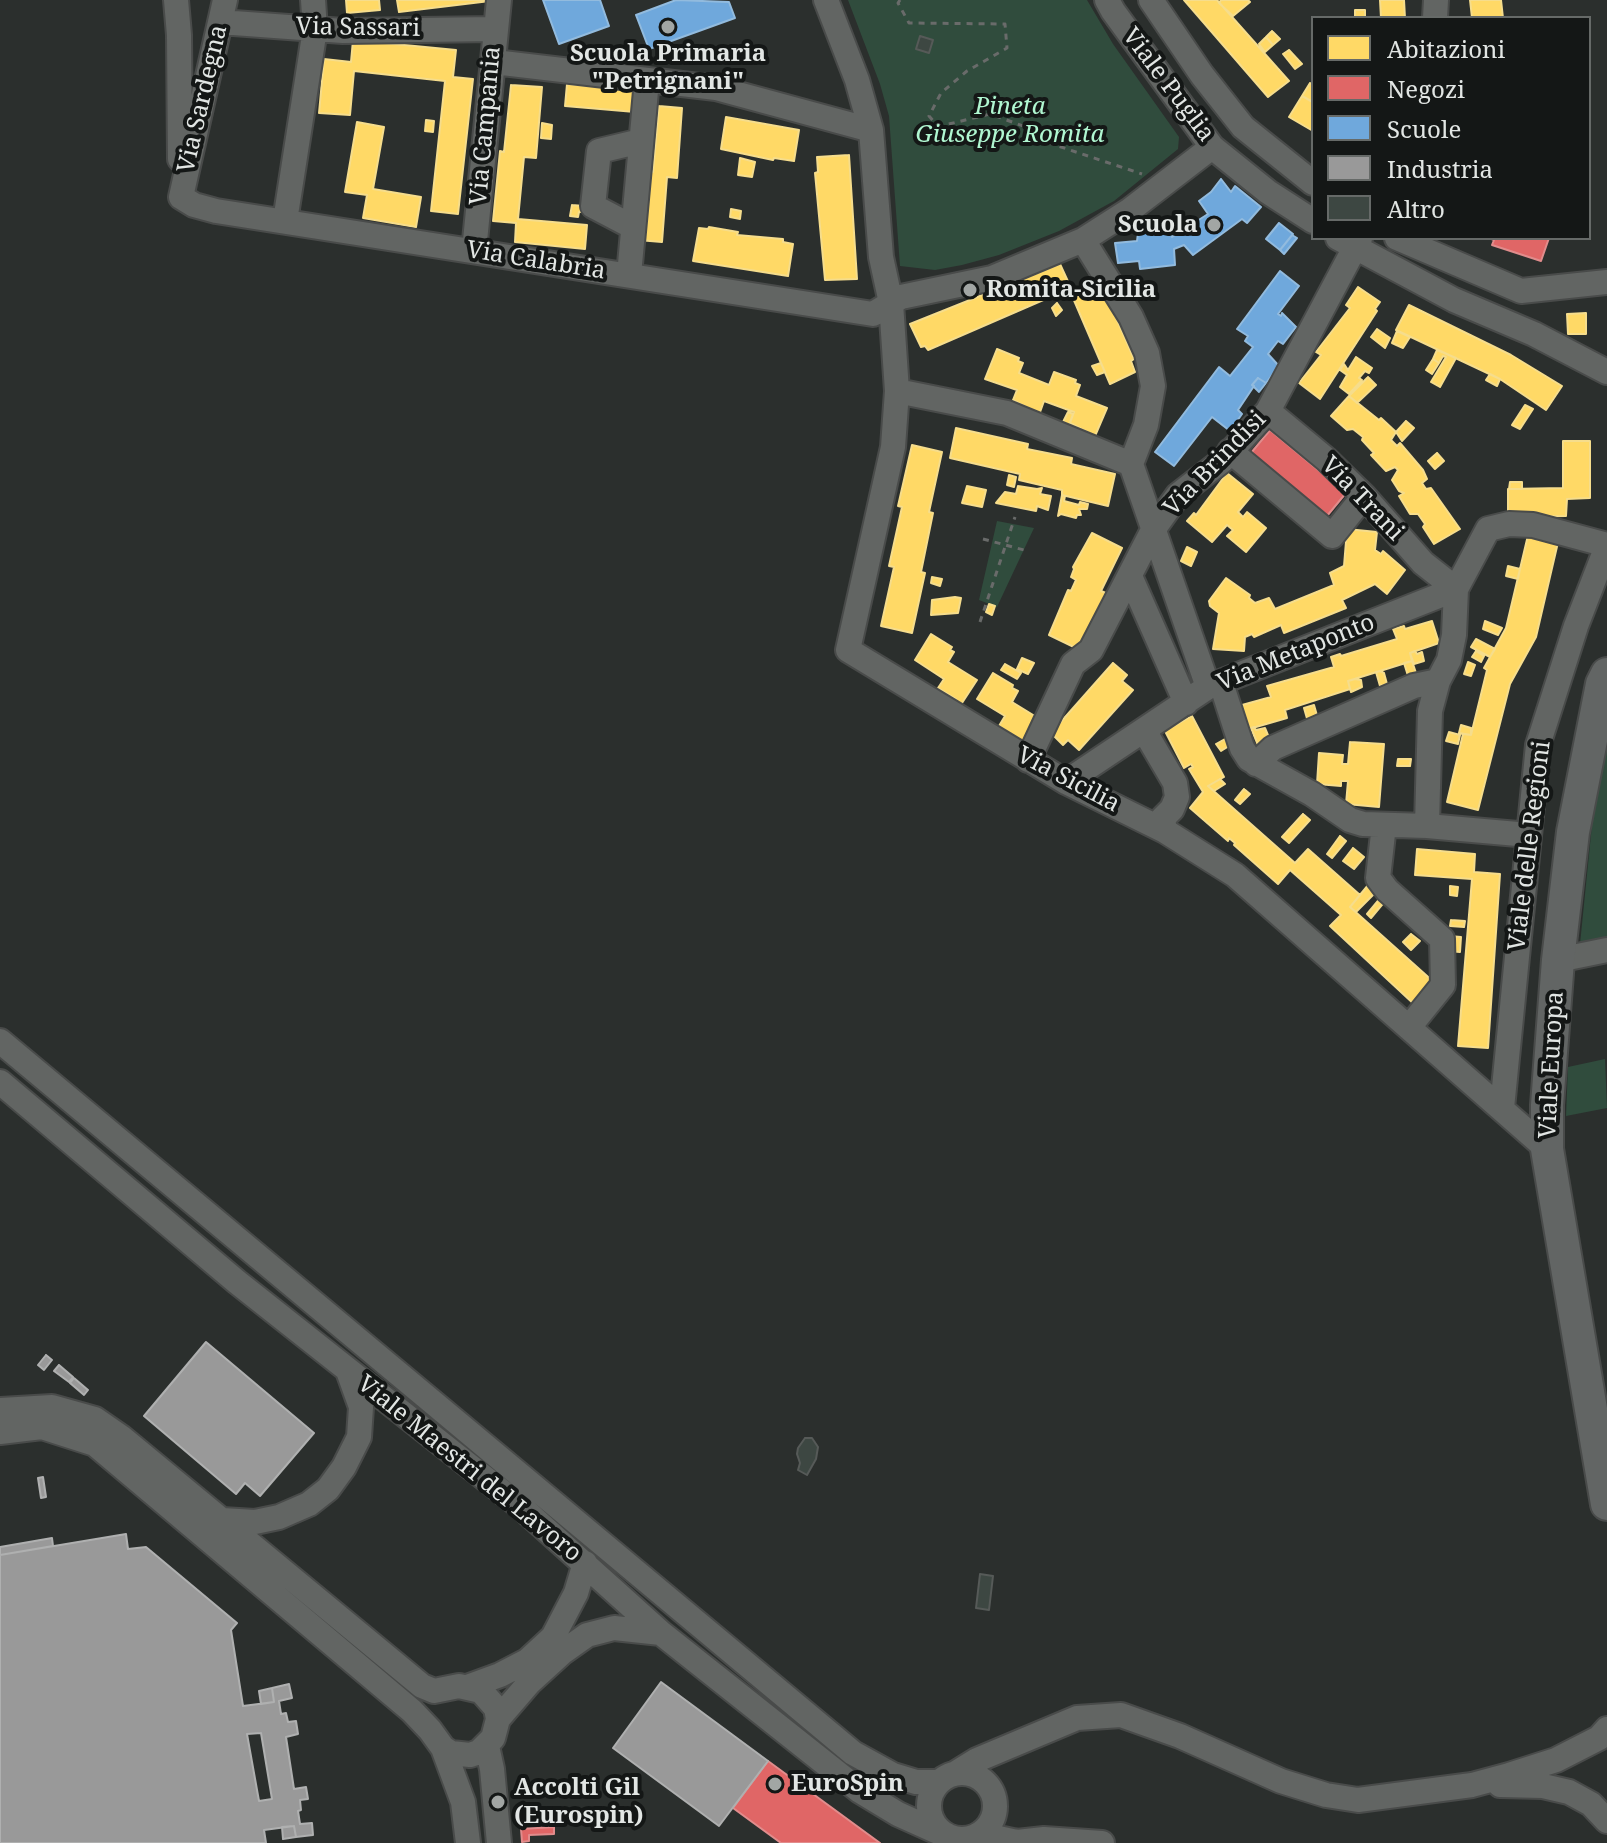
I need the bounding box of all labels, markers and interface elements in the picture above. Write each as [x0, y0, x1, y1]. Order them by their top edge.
street label: Via Sassari [296, 13, 420, 43]
legend [1311, 16, 1591, 240]
marker: Scuola Primaria "Petrignani" [659, 18, 677, 36]
street label: Via Sardegna [172, 22, 234, 176]
street label: Viale Puglia [1116, 22, 1220, 148]
text: Abitazioni [1387, 32, 1505, 65]
place label: Scuola Primaria "Petrignani" [570, 40, 766, 96]
street label: Via Campania [465, 45, 507, 207]
text: Negozi [1387, 72, 1465, 105]
park label: Pineta Giuseppe Romita [916, 93, 1104, 149]
text: Scuole [1387, 112, 1461, 145]
text: Industria [1387, 152, 1493, 185]
text: Altro [1387, 192, 1445, 225]
place label: Scuola [1118, 211, 1198, 239]
marker: Scuola [1205, 216, 1223, 234]
street label: Via Calabria [465, 236, 607, 286]
place label: Romita-Sicilia [986, 276, 1156, 304]
marker: Romita-Sicilia [961, 281, 979, 299]
street label: Via Brindisi [1158, 406, 1272, 522]
street label: Via Trani [1315, 451, 1409, 547]
street label: Via Metaponto [1213, 608, 1379, 698]
street label: Viale delle Regioni [1503, 739, 1557, 953]
street label: Via Sicilia [1012, 741, 1124, 819]
street label: Viale Europa [1534, 991, 1570, 1139]
street label: Viale Maestri del Lavoro [351, 1370, 587, 1568]
place label: EuroSpin [791, 1770, 904, 1798]
place label: Accolti Gil (Eurospin) [514, 1774, 644, 1830]
marker: EuroSpin [766, 1775, 784, 1793]
marker: Accolti Gil (Eurospin) [489, 1793, 507, 1811]

